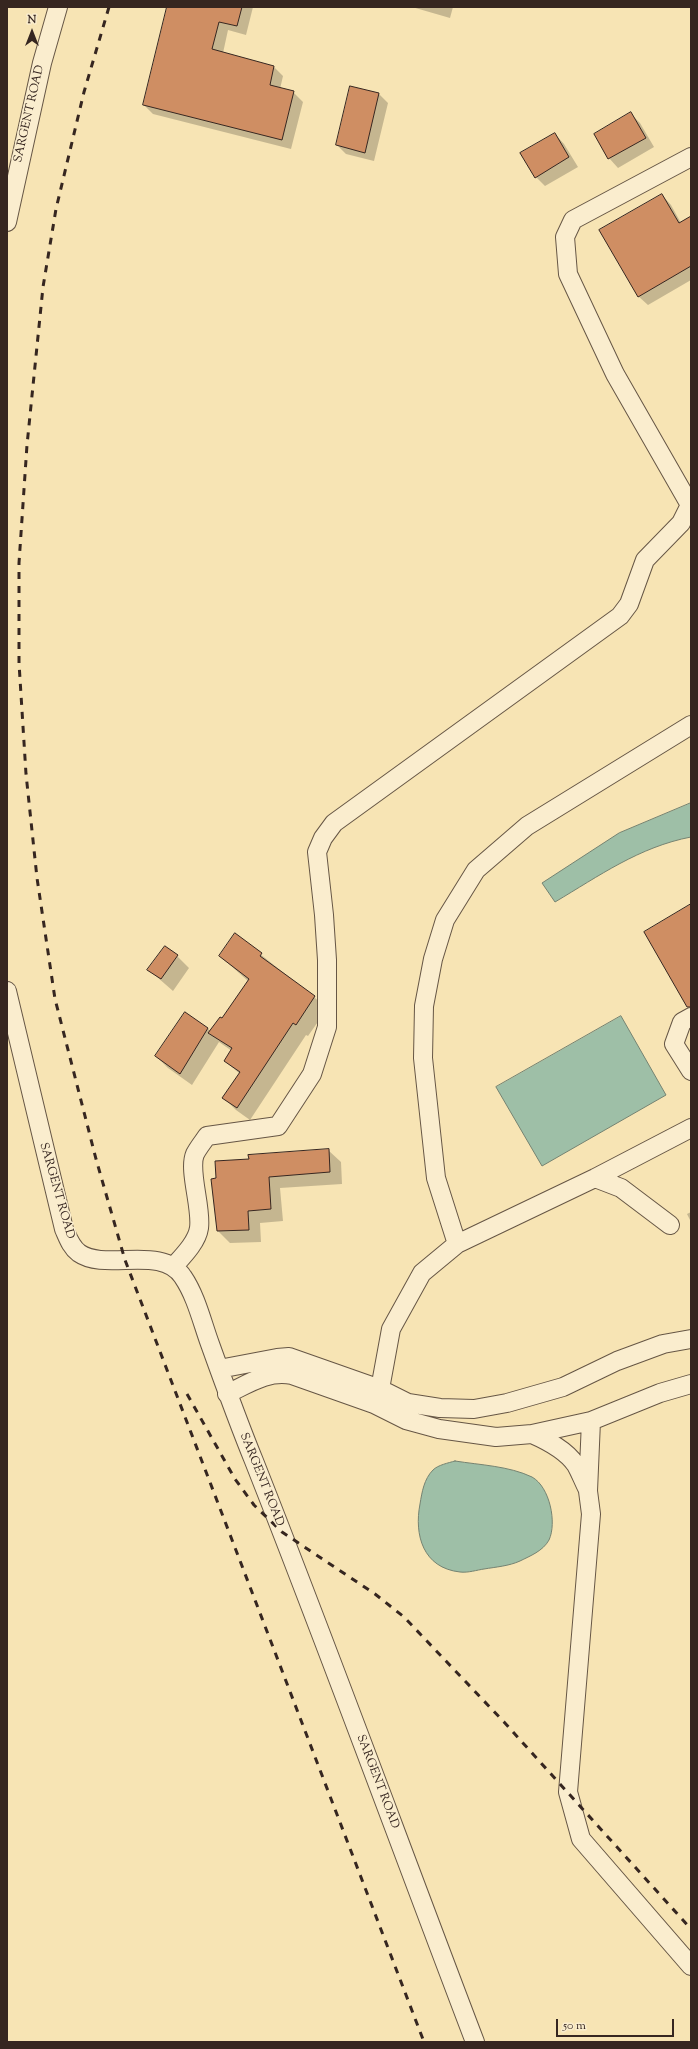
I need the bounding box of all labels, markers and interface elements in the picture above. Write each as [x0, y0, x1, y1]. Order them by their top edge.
north arrow [12, 12, 52, 52]
text: N [28, 12, 36, 28]
street label: SARGENT ROAD [12, 64, 48, 164]
street label: SARGENT ROAD [35, 1141, 77, 1241]
street label: SARGENT ROAD [236, 1431, 286, 1529]
street label: SARGENT ROAD [352, 1733, 402, 1831]
scale bar [558, 2011, 676, 2037]
text: 50 m [563, 2017, 586, 2035]

